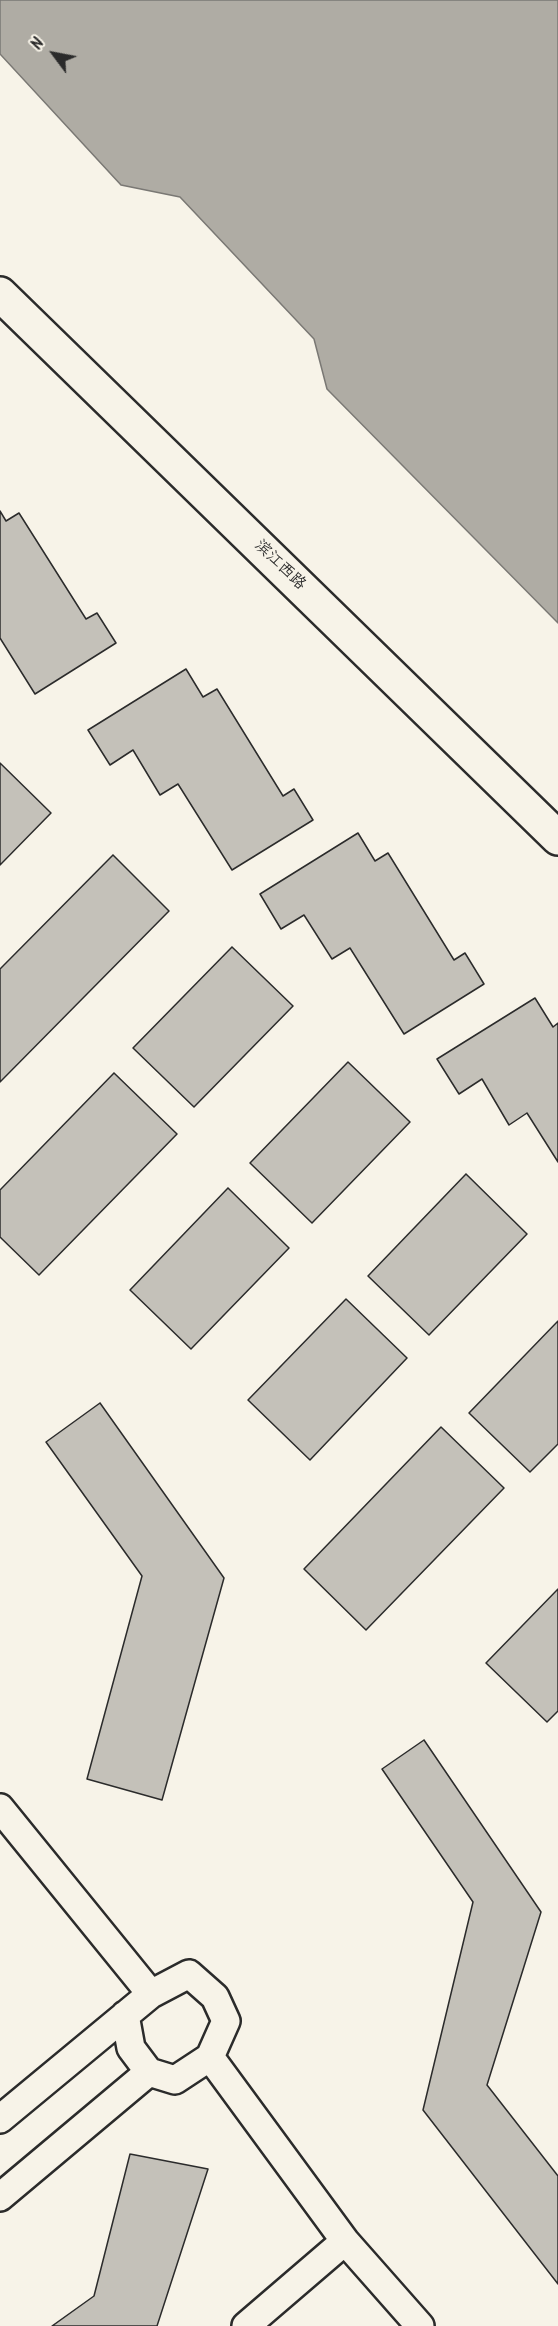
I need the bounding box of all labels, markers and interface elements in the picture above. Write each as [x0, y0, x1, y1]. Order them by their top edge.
north arrow [24, 24, 84, 84]
text: N [25, 33, 52, 55]
street label: 滨江西路 [249, 537, 309, 595]

